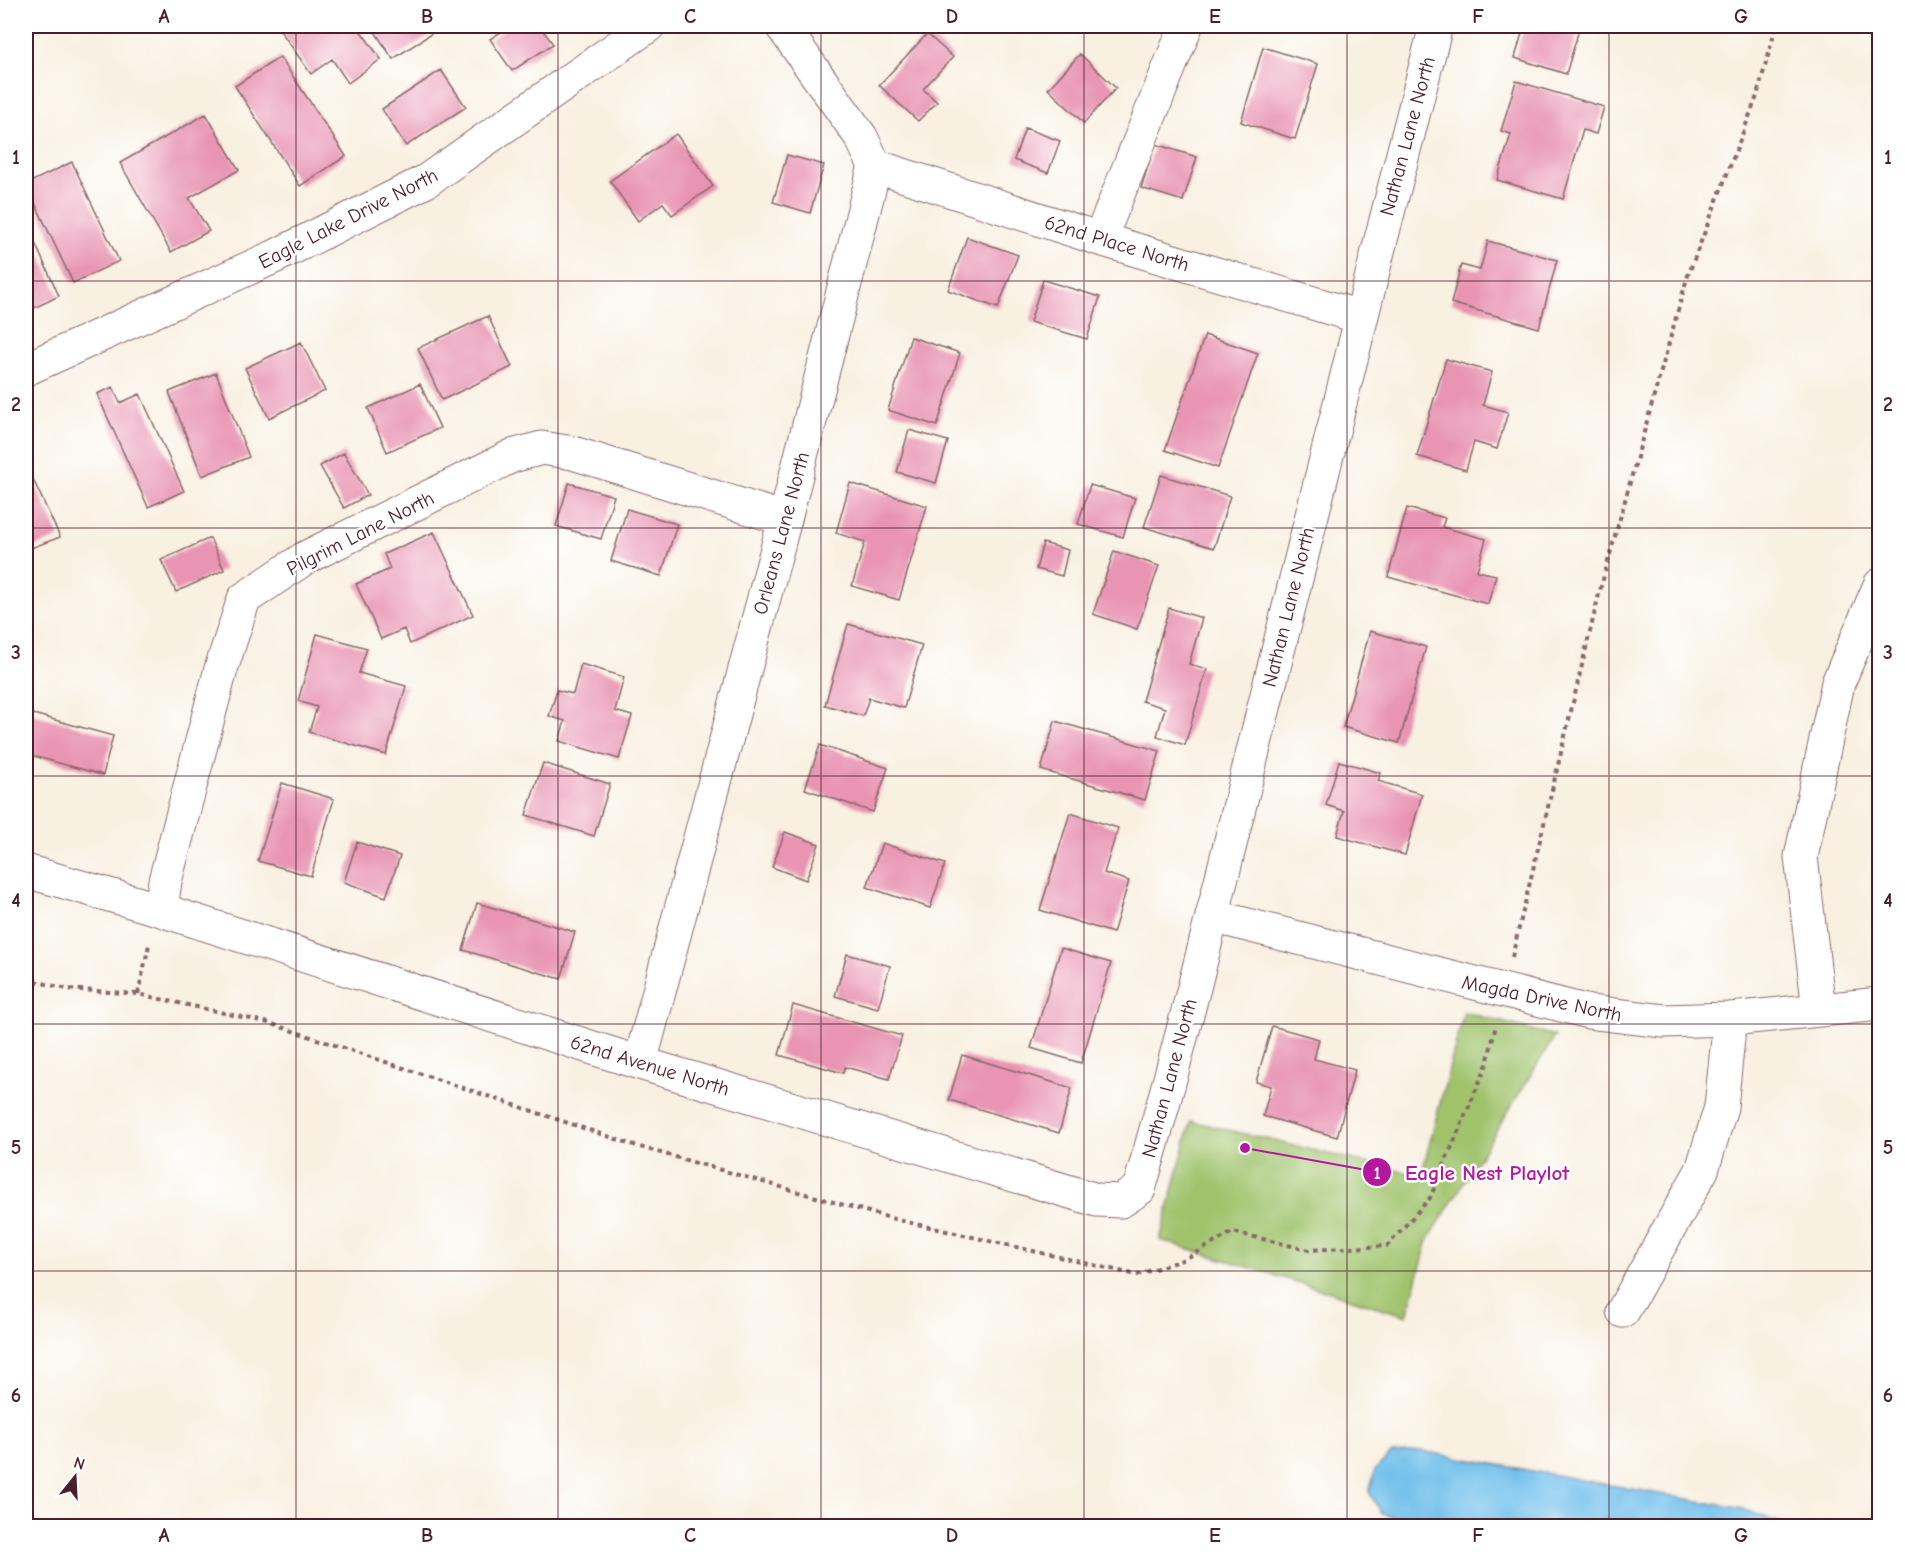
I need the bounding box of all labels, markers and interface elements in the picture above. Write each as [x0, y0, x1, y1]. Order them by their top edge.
text: A [158, 5, 170, 28]
text: B [421, 5, 433, 28]
text: C [684, 5, 696, 28]
text: D [946, 5, 958, 28]
text: E [1209, 5, 1221, 28]
text: F [1472, 5, 1484, 28]
text: G [1734, 5, 1748, 28]
street label: Nathan Lane North [1375, 54, 1440, 218]
text: 1 [12, 146, 20, 169]
text: 1 [1884, 146, 1892, 169]
street label: Eagle Lake Drive North [255, 163, 442, 274]
street label: 62nd Place North [1042, 211, 1192, 276]
text: 2 [11, 393, 21, 416]
text: 2 [1883, 393, 1893, 416]
street label: Orleans Lane North [749, 449, 814, 617]
street label: Pilgrim Lane North [283, 486, 438, 581]
street label: Nathan Lane North [1258, 525, 1319, 689]
text: 3 [11, 641, 21, 664]
text: 3 [1883, 641, 1893, 664]
text: 4 [11, 889, 21, 912]
text: 4 [1883, 889, 1893, 912]
street label: Magda Drive North [1460, 970, 1624, 1027]
street label: Nathan Lane North [1137, 996, 1202, 1160]
street label: 62nd Avenue North [567, 1030, 732, 1101]
text: 5 [11, 1136, 21, 1159]
text: 5 [1883, 1136, 1893, 1159]
callout: Eagle Nest Playlot [1362, 1153, 1581, 1192]
text: Eagle Nest Playlot [1405, 1161, 1570, 1185]
text: 1 [1373, 1163, 1381, 1184]
text: 6 [11, 1384, 21, 1407]
text: 6 [1883, 1384, 1893, 1407]
north arrow [45, 1447, 105, 1507]
text: N [72, 1454, 87, 1474]
text: A [158, 1524, 170, 1547]
text: B [421, 1524, 433, 1547]
text: C [684, 1524, 696, 1547]
text: D [946, 1524, 958, 1547]
text: E [1209, 1524, 1221, 1547]
text: F [1472, 1524, 1484, 1547]
text: G [1734, 1524, 1748, 1547]

